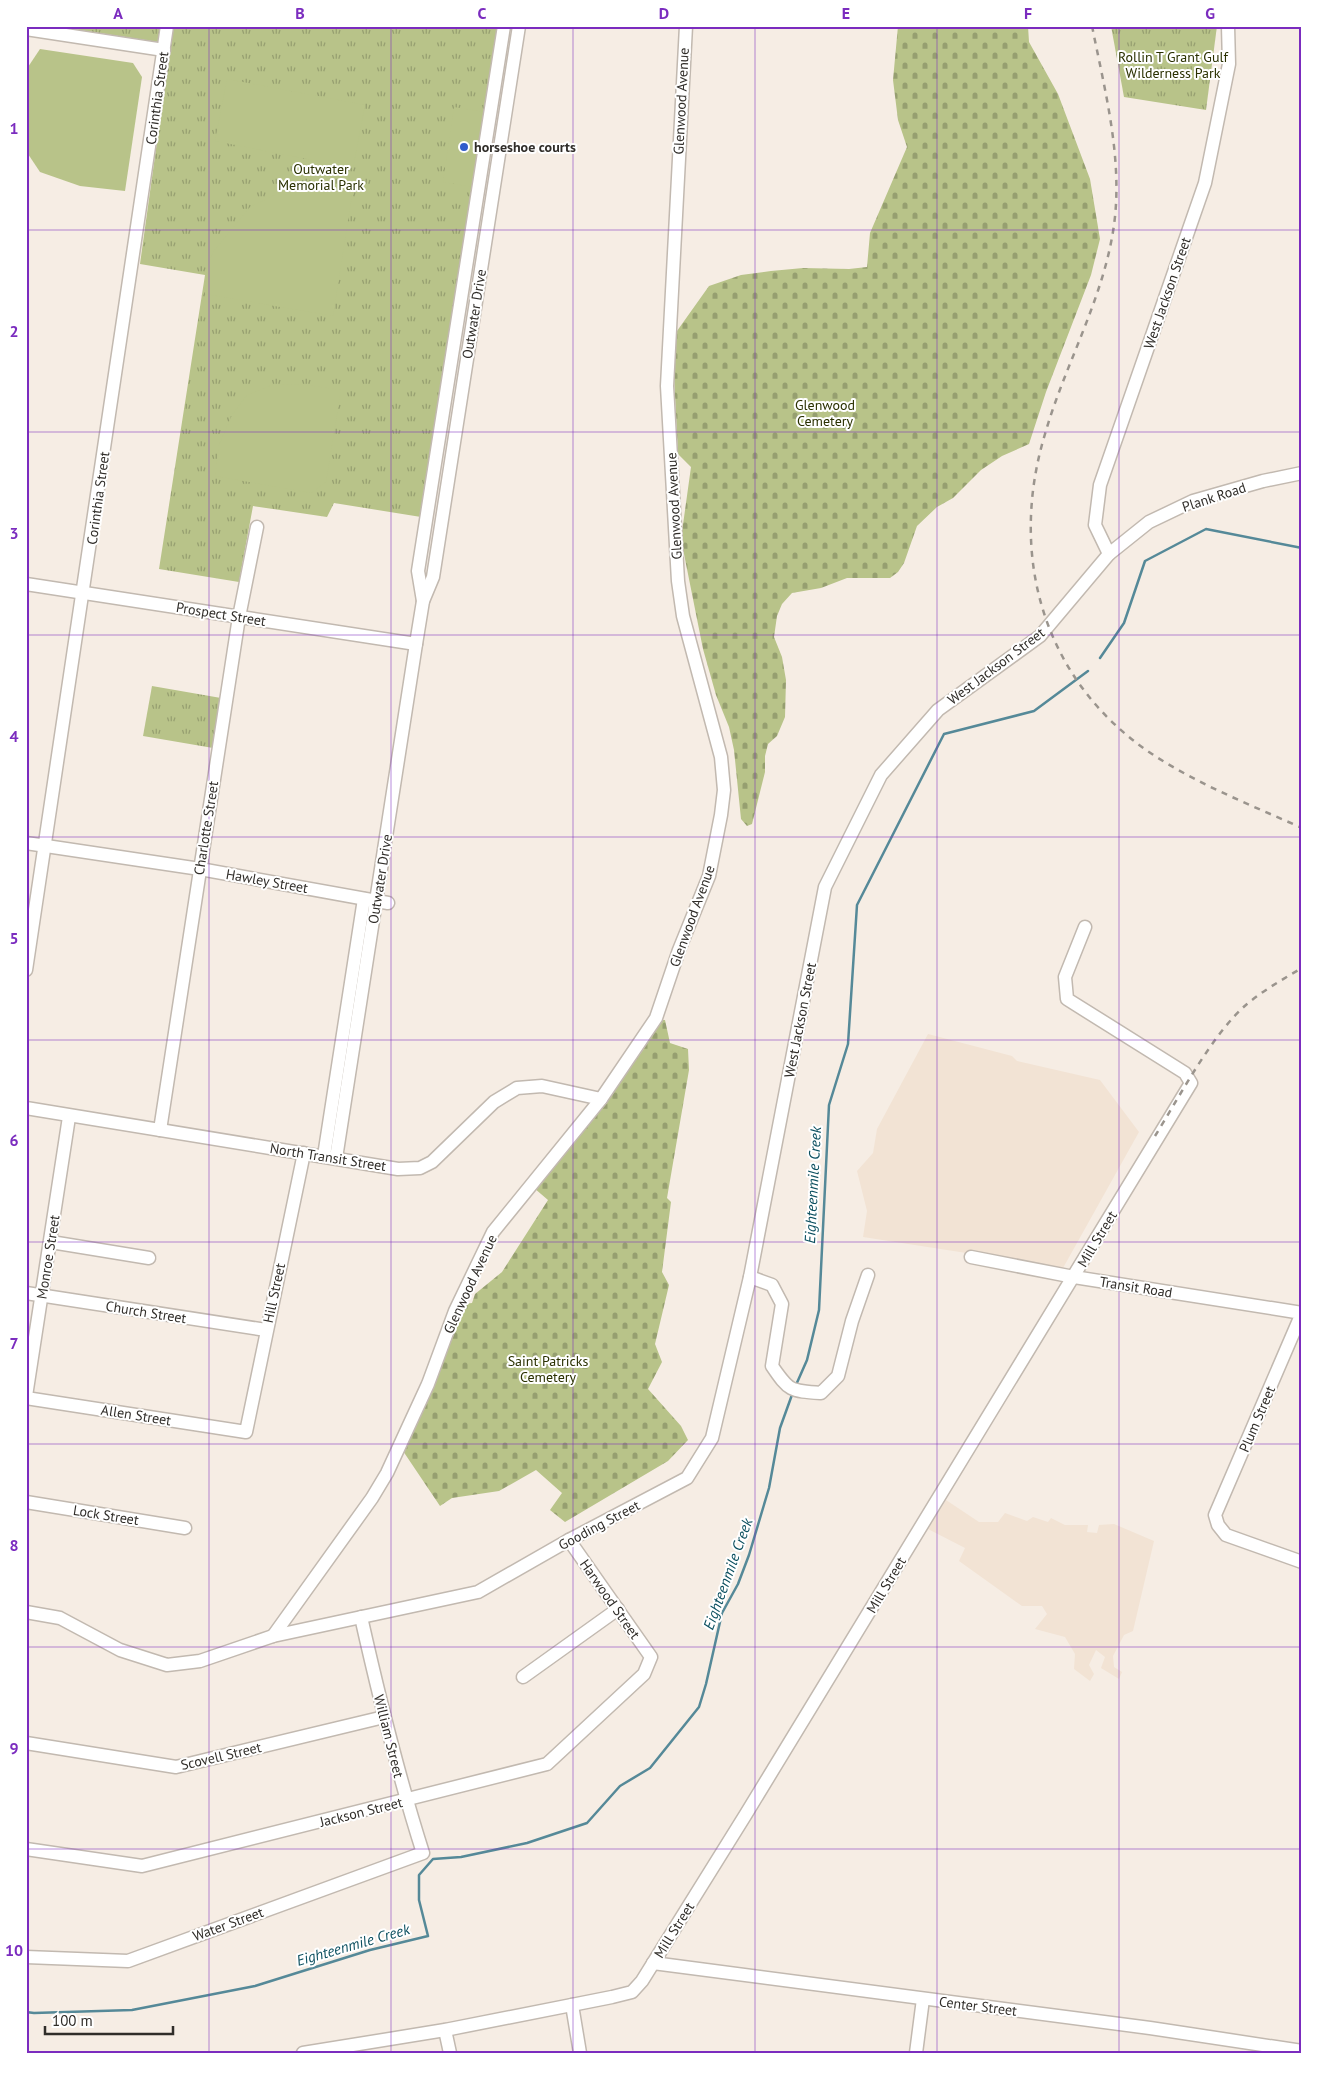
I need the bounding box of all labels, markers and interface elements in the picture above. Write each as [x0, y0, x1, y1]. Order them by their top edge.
text: A [113, 3, 123, 23]
text: B [295, 3, 305, 23]
text: C [478, 3, 487, 23]
text: D [659, 3, 669, 23]
text: E [842, 3, 850, 23]
text: F [1024, 3, 1032, 23]
text: G [1205, 3, 1215, 23]
street label: Glenwood Avenue [669, 47, 693, 155]
park label: Rollin T Grant Gulf Wilderness Park [1118, 48, 1229, 82]
street label: Corinthia Street [142, 50, 172, 146]
text: 1 [9, 118, 19, 138]
place label: horseshoe courts [474, 138, 576, 156]
marker: horseshoe courts [458, 141, 470, 153]
park label: Outwater Memorial Park [278, 160, 364, 194]
street label: West Jackson Street [1139, 234, 1195, 351]
street label: Outwater Drive [458, 268, 490, 360]
text: 2 [9, 321, 19, 341]
park label: Glenwood Cemetery [795, 396, 855, 430]
street label: Corinthia Street [83, 450, 113, 546]
street label: Glenwood Avenue [662, 452, 686, 560]
street label: Plank Road [1180, 478, 1248, 516]
text: 3 [9, 523, 19, 543]
street label: Prospect Street [175, 598, 267, 630]
street label: West Jackson Street [944, 623, 1048, 708]
text: 4 [9, 726, 19, 746]
street label: Charlotte Street [190, 779, 222, 876]
street label: Outwater Drive [364, 833, 396, 925]
street label: Glenwood Avenue [665, 863, 719, 969]
street label: Hawley Street [225, 865, 310, 897]
text: 5 [9, 928, 19, 948]
street label: West Jackson Street [780, 961, 820, 1079]
water label: Eighteenmile Creek [800, 1125, 825, 1244]
text: 6 [9, 1130, 19, 1150]
street label: North Transit Street [269, 1139, 388, 1175]
street label: Mill Street [1073, 1207, 1121, 1270]
street label: Monroe Street [32, 1213, 64, 1300]
street label: Glenwood Avenue [439, 1232, 501, 1336]
street label: Hill Street [259, 1261, 289, 1325]
street label: Transit Road [1098, 1272, 1174, 1302]
street label: Church Street [104, 1297, 188, 1327]
text: 7 [9, 1333, 19, 1353]
park label: Saint Patricks Cemetery [508, 1352, 588, 1386]
street label: Plum Street [1235, 1383, 1279, 1455]
street label: Allen Street [100, 1401, 173, 1429]
street label: Gooding Street [555, 1496, 643, 1554]
street label: Lock Street [72, 1501, 140, 1529]
water label: Eighteenmile Creek [699, 1514, 757, 1632]
text: 8 [9, 1535, 19, 1555]
street label: Mill Street [862, 1553, 910, 1616]
street label: Harwood Street [576, 1556, 644, 1643]
street label: William Street [370, 1693, 408, 1780]
text: 9 [9, 1738, 19, 1758]
street label: Scovell Street [179, 1738, 263, 1774]
street label: Jackson Street [317, 1793, 404, 1831]
street label: Mill Street [650, 1899, 698, 1961]
street label: Water Street [190, 1903, 266, 1945]
water label: Eighteenmile Creek [294, 1919, 413, 1970]
text: 10 [5, 1940, 23, 1960]
street label: Center Street [938, 1992, 1018, 2020]
scale bar [45, 2004, 172, 2036]
text: 100 m [52, 2011, 93, 2030]

